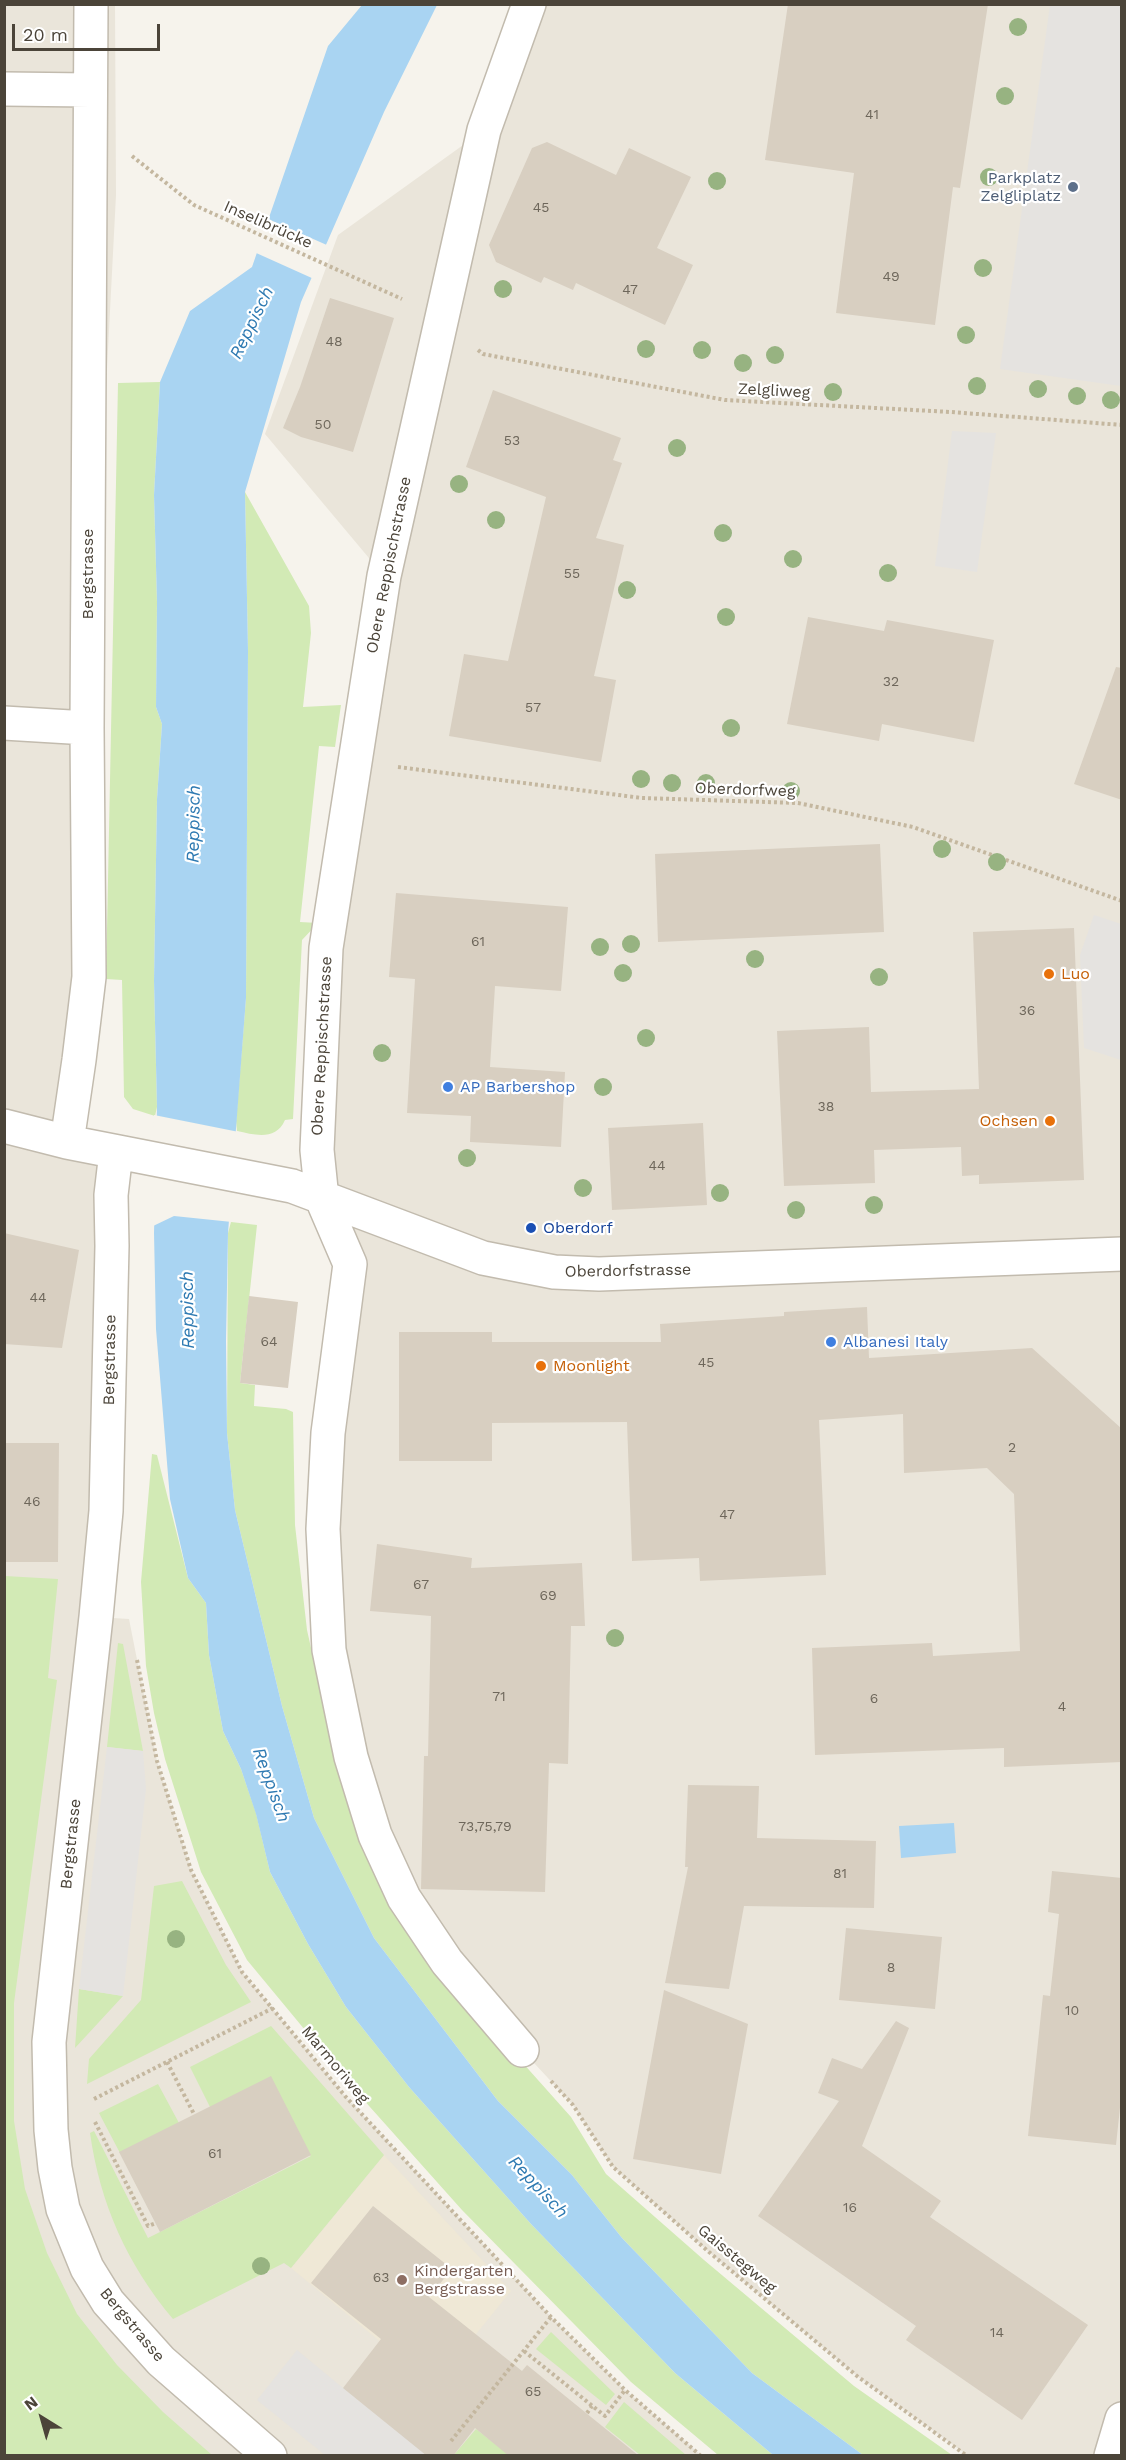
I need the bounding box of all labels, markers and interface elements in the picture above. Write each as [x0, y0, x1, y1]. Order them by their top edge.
scale bar [15, 12, 164, 50]
text: 20 m [23, 24, 68, 45]
house number: 41 [865, 107, 879, 123]
place label: Parkplatz Zelgliplatz [981, 168, 1061, 206]
marker: Parkplatz Zelgliplatz [1066, 180, 1080, 194]
street label: Inselibrücke [221, 197, 315, 253]
house number: 45 [533, 200, 549, 216]
house number: 49 [882, 269, 900, 285]
house number: 47 [622, 282, 638, 298]
water label: Reppisch [225, 283, 279, 363]
house number: 48 [325, 334, 343, 350]
street label: Zelgliweg [737, 380, 811, 402]
house number: 50 [315, 417, 331, 433]
house number: 53 [504, 433, 520, 449]
street label: Obere Reppischstrasse [362, 475, 416, 655]
street label: Bergstrasse [78, 529, 98, 619]
house number: 55 [564, 566, 580, 582]
house number: 32 [883, 674, 899, 690]
house number: 57 [525, 700, 541, 716]
street label: Oberdorfweg [694, 779, 796, 801]
water label: Reppisch [183, 785, 205, 863]
house number: 61 [471, 934, 485, 950]
street label: Obere Reppischstrasse [308, 956, 336, 1136]
place label: Luo [1061, 964, 1090, 984]
marker: Luo [1042, 967, 1056, 981]
house number: 36 [1019, 1003, 1035, 1019]
place label: AP Barbershop [460, 1077, 575, 1097]
marker: AP Barbershop [441, 1080, 455, 1094]
house number: 38 [818, 1099, 834, 1115]
place label: Ochsen [980, 1111, 1038, 1131]
marker: Ochsen [1043, 1114, 1057, 1128]
house number: 44 [648, 1158, 666, 1174]
place label: Oberdorf [543, 1218, 613, 1238]
marker: Oberdorf [524, 1221, 538, 1235]
street label: Oberdorfstrasse [565, 1260, 691, 1282]
water label: Reppisch [177, 1271, 199, 1349]
house number: 44 [29, 1290, 47, 1306]
street label: Bergstrasse [100, 1314, 120, 1406]
place label: Albanesi Italy [843, 1332, 948, 1352]
house number: 64 [260, 1334, 278, 1350]
marker: Albanesi Italy [824, 1335, 838, 1349]
house number: 45 [698, 1355, 714, 1371]
place label: Moonlight [553, 1356, 630, 1376]
marker: Moonlight [534, 1359, 548, 1373]
house number: 2 [1008, 1440, 1016, 1456]
house number: 46 [23, 1494, 41, 1510]
house number: 47 [719, 1507, 735, 1523]
house number: 67 [413, 1577, 429, 1593]
house number: 69 [539, 1588, 557, 1604]
house number: 71 [492, 1689, 506, 1705]
house number: 6 [870, 1691, 878, 1707]
house number: 4 [1058, 1699, 1066, 1715]
water label: Reppisch [248, 1745, 294, 1825]
street label: Bergstrasse [57, 1798, 85, 1890]
house number: 73,75,79 [458, 1819, 512, 1835]
house number: 81 [833, 1866, 847, 1882]
house number: 8 [887, 1960, 895, 1976]
house number: 10 [1065, 2003, 1079, 2019]
street label: Marmoriweg [297, 2022, 373, 2108]
house number: 61 [208, 2146, 222, 2162]
water label: Reppisch [504, 2151, 572, 2223]
house number: 16 [843, 2200, 857, 2216]
street label: Gaisstegweg [694, 2220, 780, 2298]
place label: Kindergarten Bergstrasse [414, 2261, 514, 2299]
house number: 63 [373, 2270, 389, 2286]
marker: Kindergarten Bergstrasse [395, 2273, 409, 2287]
street label: Bergstrasse [95, 2284, 169, 2366]
house number: 14 [990, 2325, 1004, 2341]
house number: 65 [525, 2384, 541, 2400]
north arrow [12, 2388, 72, 2448]
text: N [20, 2392, 41, 2414]

